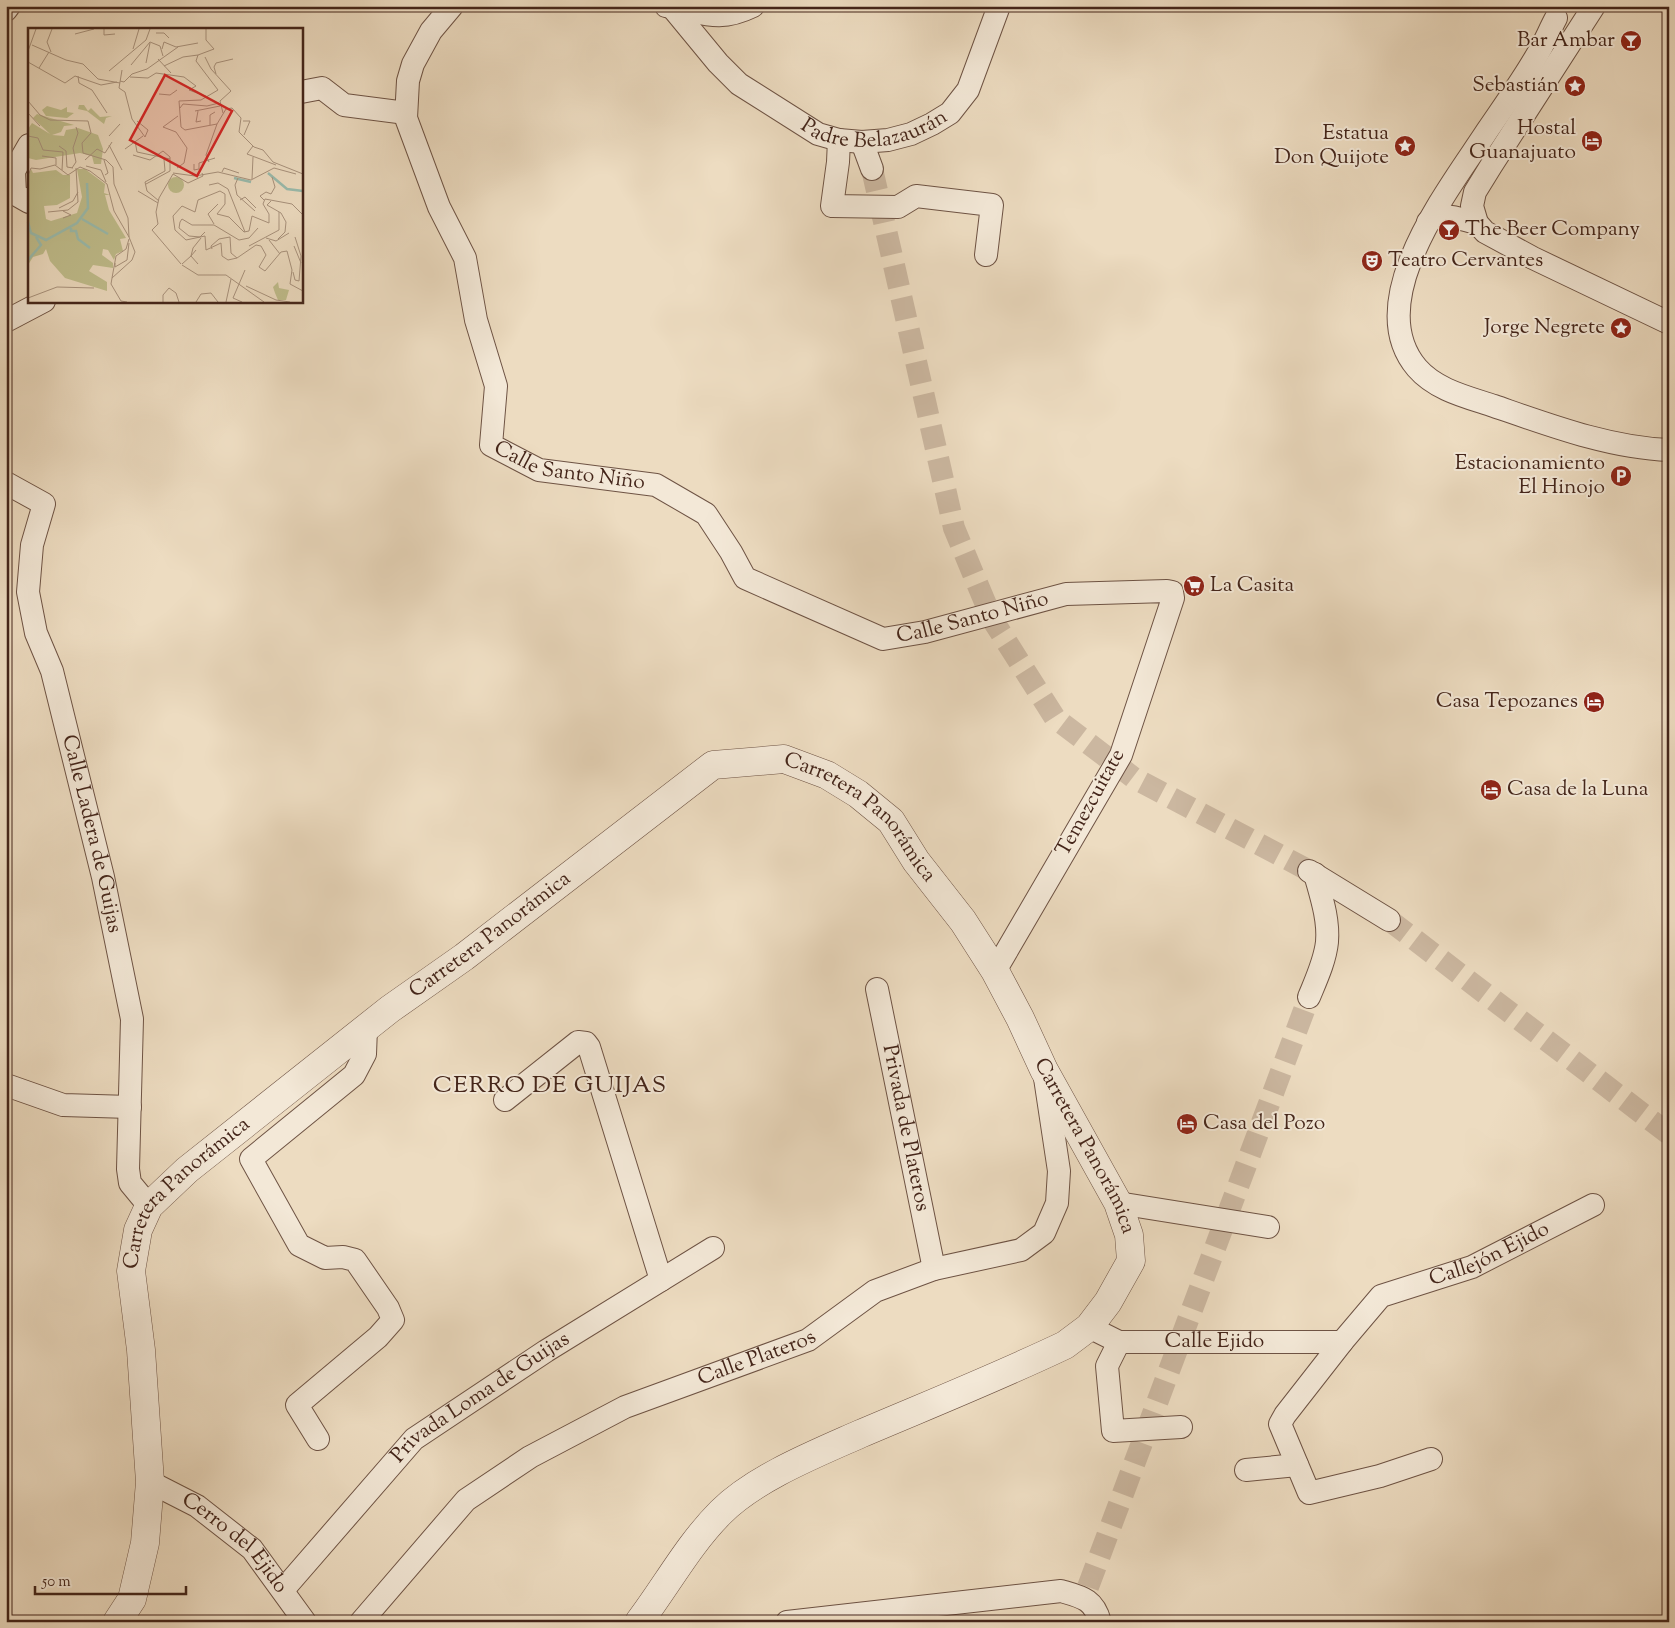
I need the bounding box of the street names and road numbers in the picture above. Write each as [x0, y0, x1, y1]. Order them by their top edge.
street label: Padre Belazaurán [794, 103, 954, 157]
street label: Calle Santo Niño [488, 434, 647, 498]
street label: Calle Santo Niño [894, 584, 1052, 652]
street label: Calle Ladera de Guijas [53, 732, 129, 936]
street label: Temezcuitate [1049, 744, 1133, 862]
street label: Carretera Panorámica [779, 745, 943, 889]
street label: Carretera Panorámica [403, 864, 578, 1006]
street label: Privada de Plateros [874, 1042, 937, 1214]
street label: Carretera Panorámica [1026, 1053, 1143, 1238]
street label: Carretera Panorámica [117, 1110, 257, 1271]
street label: Callejón Ejido [1426, 1215, 1555, 1295]
street label: Calle Plateros [694, 1323, 823, 1394]
street label: Privada Loma de Guijas [384, 1325, 576, 1470]
street label: Calle Ejido [1165, 1327, 1264, 1357]
street label: Cerro del Ejido [176, 1486, 295, 1600]

